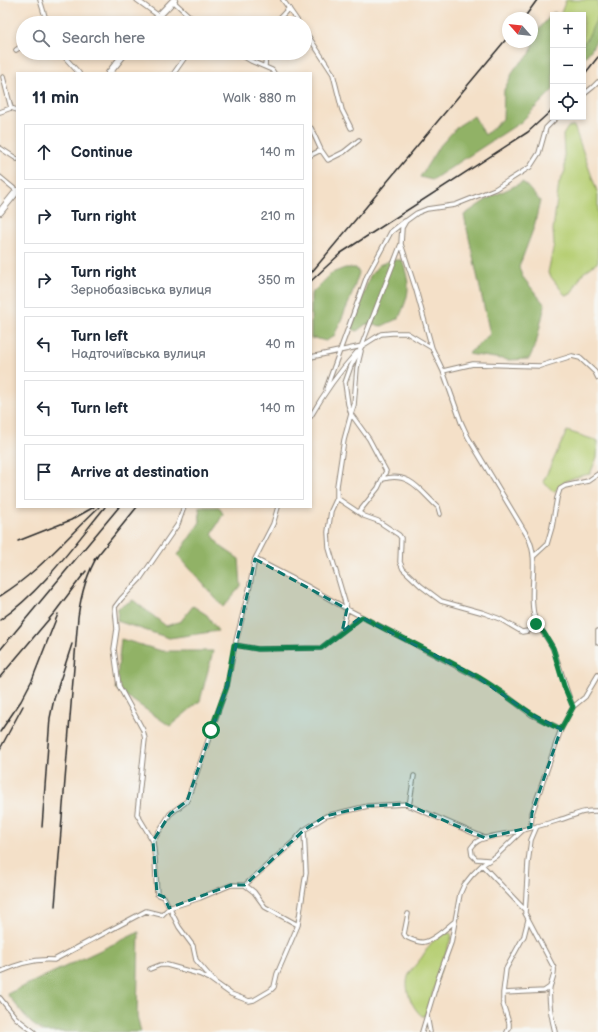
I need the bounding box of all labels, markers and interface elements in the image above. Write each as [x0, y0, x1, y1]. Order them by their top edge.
north arrow [502, 12, 538, 48]
map controls [550, 12, 586, 120]
button: + [550, 12, 586, 48]
search box [16, 16, 312, 60]
icon: search [30, 27, 52, 49]
text: Search here [62, 29, 145, 48]
button: − [550, 48, 586, 84]
button: locate [550, 84, 586, 120]
text: 11 min [32, 88, 79, 108]
text: Walk · 880 m [223, 90, 296, 106]
icon: ahead [33, 141, 55, 163]
text: Continue [71, 143, 133, 162]
text: 140 m [260, 144, 295, 160]
icon: right [33, 205, 55, 227]
text: Turn right [71, 207, 136, 226]
text: 210 m [261, 208, 295, 224]
text: Turn right [71, 263, 136, 282]
icon: right [33, 269, 55, 291]
text: 350 m [258, 272, 295, 288]
text: Зернобазівська вулиця [71, 282, 211, 298]
text: Turn left [71, 327, 128, 346]
icon: left [33, 333, 55, 355]
text: 40 m [265, 336, 295, 352]
text: Надточиївська вулиця [71, 346, 206, 362]
icon: left [33, 397, 55, 419]
text: Turn left [71, 399, 128, 418]
text: 140 m [260, 400, 295, 416]
icon: arrive [33, 461, 55, 483]
text: Arrive at destination [71, 463, 209, 482]
route end [527, 615, 545, 633]
route start [202, 721, 220, 739]

